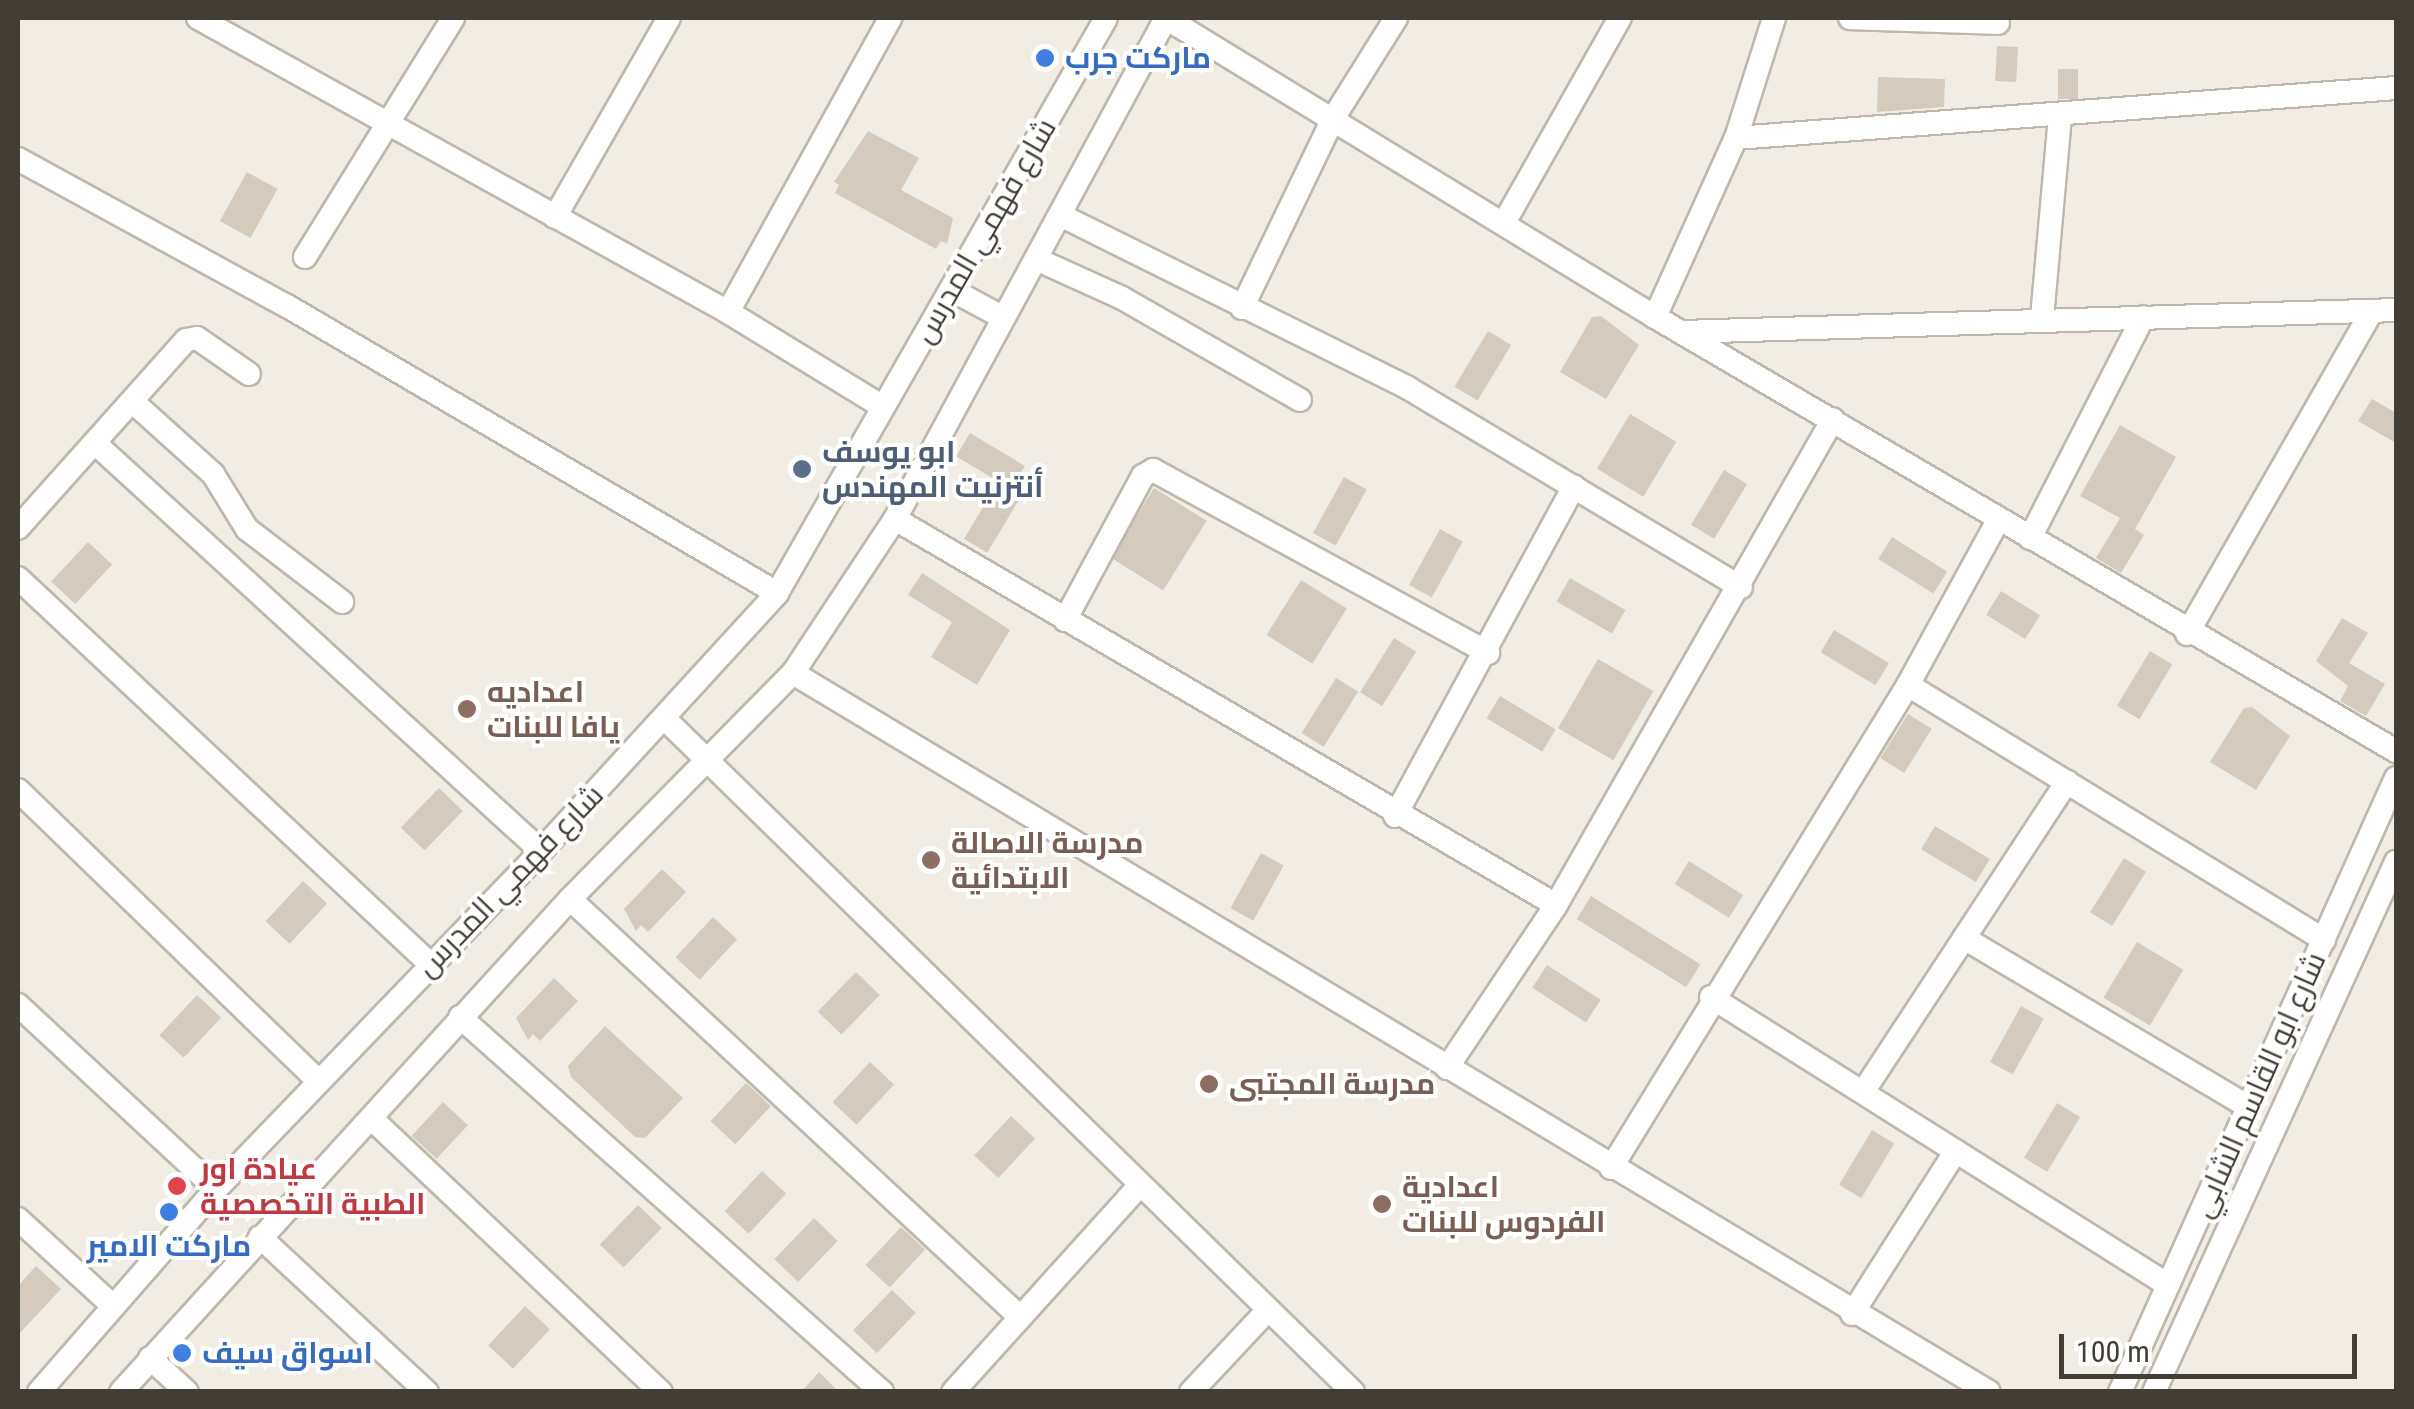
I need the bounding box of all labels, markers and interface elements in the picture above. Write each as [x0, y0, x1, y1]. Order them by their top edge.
place label: ماركت جرب [1065, 40, 1211, 76]
marker: ماركت جرب [1034, 47, 1056, 69]
street label: شارع فهمي المدرس [906, 112, 1064, 350]
place label: ابو يوسف أنترنيت المهندس [822, 434, 1043, 504]
marker: ابو يوسف أنترنيت المهندس [791, 458, 813, 480]
place label: اعداديه يافا للبنات [487, 674, 620, 744]
marker: اعداديه يافا للبنات [456, 698, 478, 720]
street label: شارع فهمي المدرس [409, 777, 611, 985]
place label: مدرسة الاصالة الابتدائية [951, 825, 1143, 896]
marker: مدرسة الاصالة الابتدائية [920, 849, 942, 871]
street label: شارع ابو القاسم الشابي [2184, 947, 2334, 1223]
place label: مدرسة المجتبى [1229, 1066, 1435, 1102]
marker: مدرسة المجتبى [1198, 1073, 1220, 1095]
place label: عيادة اور الطبية التخصصية [200, 1151, 425, 1222]
place label: اعدادية الفردوس للبنات [1402, 1169, 1605, 1240]
marker: عيادة اور الطبية التخصصية [164, 1173, 190, 1199]
marker: اعدادية الفردوس للبنات [1371, 1193, 1393, 1215]
marker: ماركت الامير [158, 1201, 180, 1223]
place label: ماركت الامير [87, 1228, 251, 1264]
scale bar [2064, 1314, 2362, 1376]
text: 100 m [2076, 1334, 2150, 1369]
place label: اسواق سيف [202, 1335, 373, 1371]
marker: اسواق سيف [171, 1342, 193, 1364]

